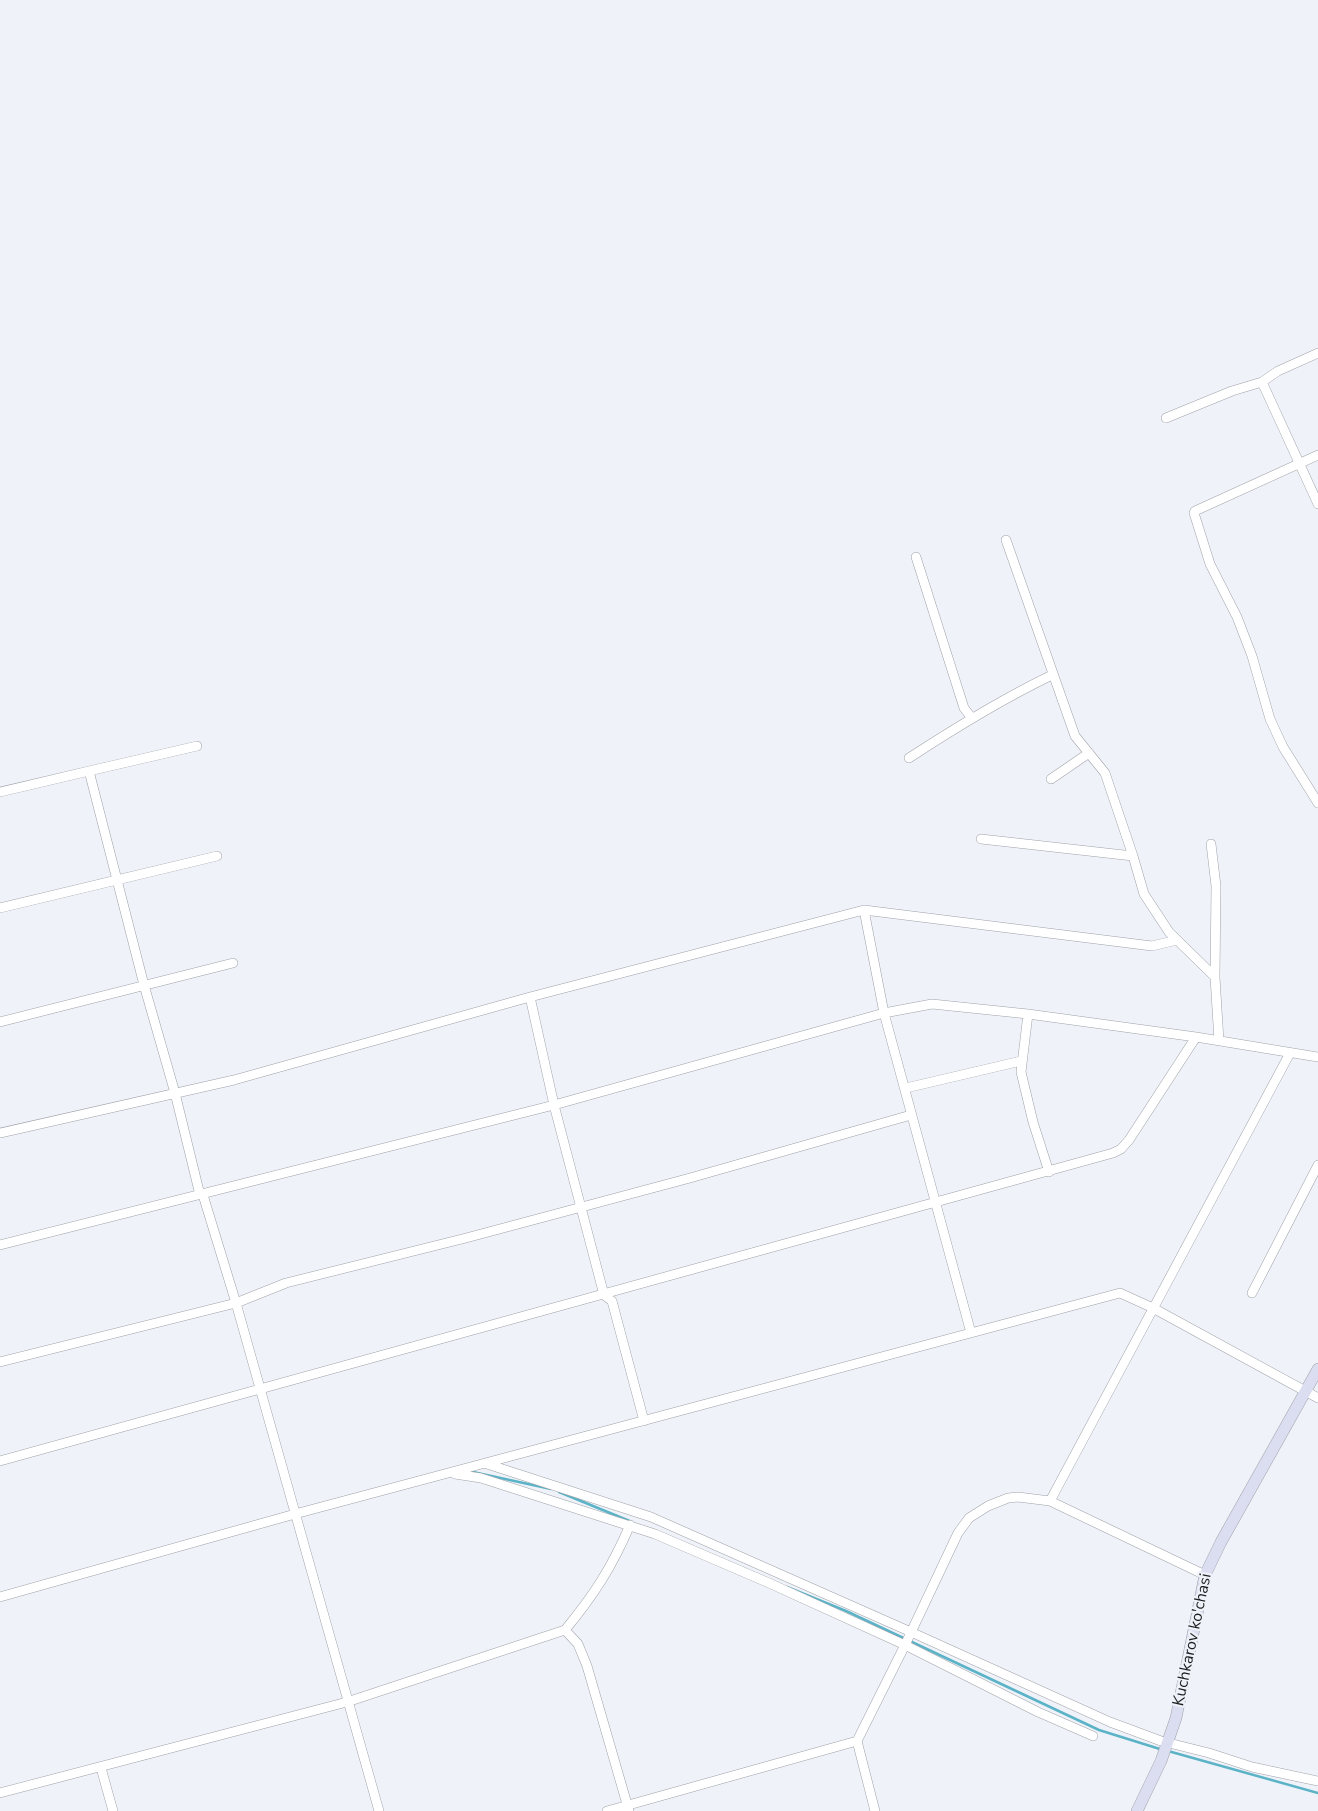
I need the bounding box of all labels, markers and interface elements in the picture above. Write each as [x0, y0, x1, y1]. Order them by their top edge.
street label: Kuchkarov ko'chasi [1170, 1572, 1216, 1708]

